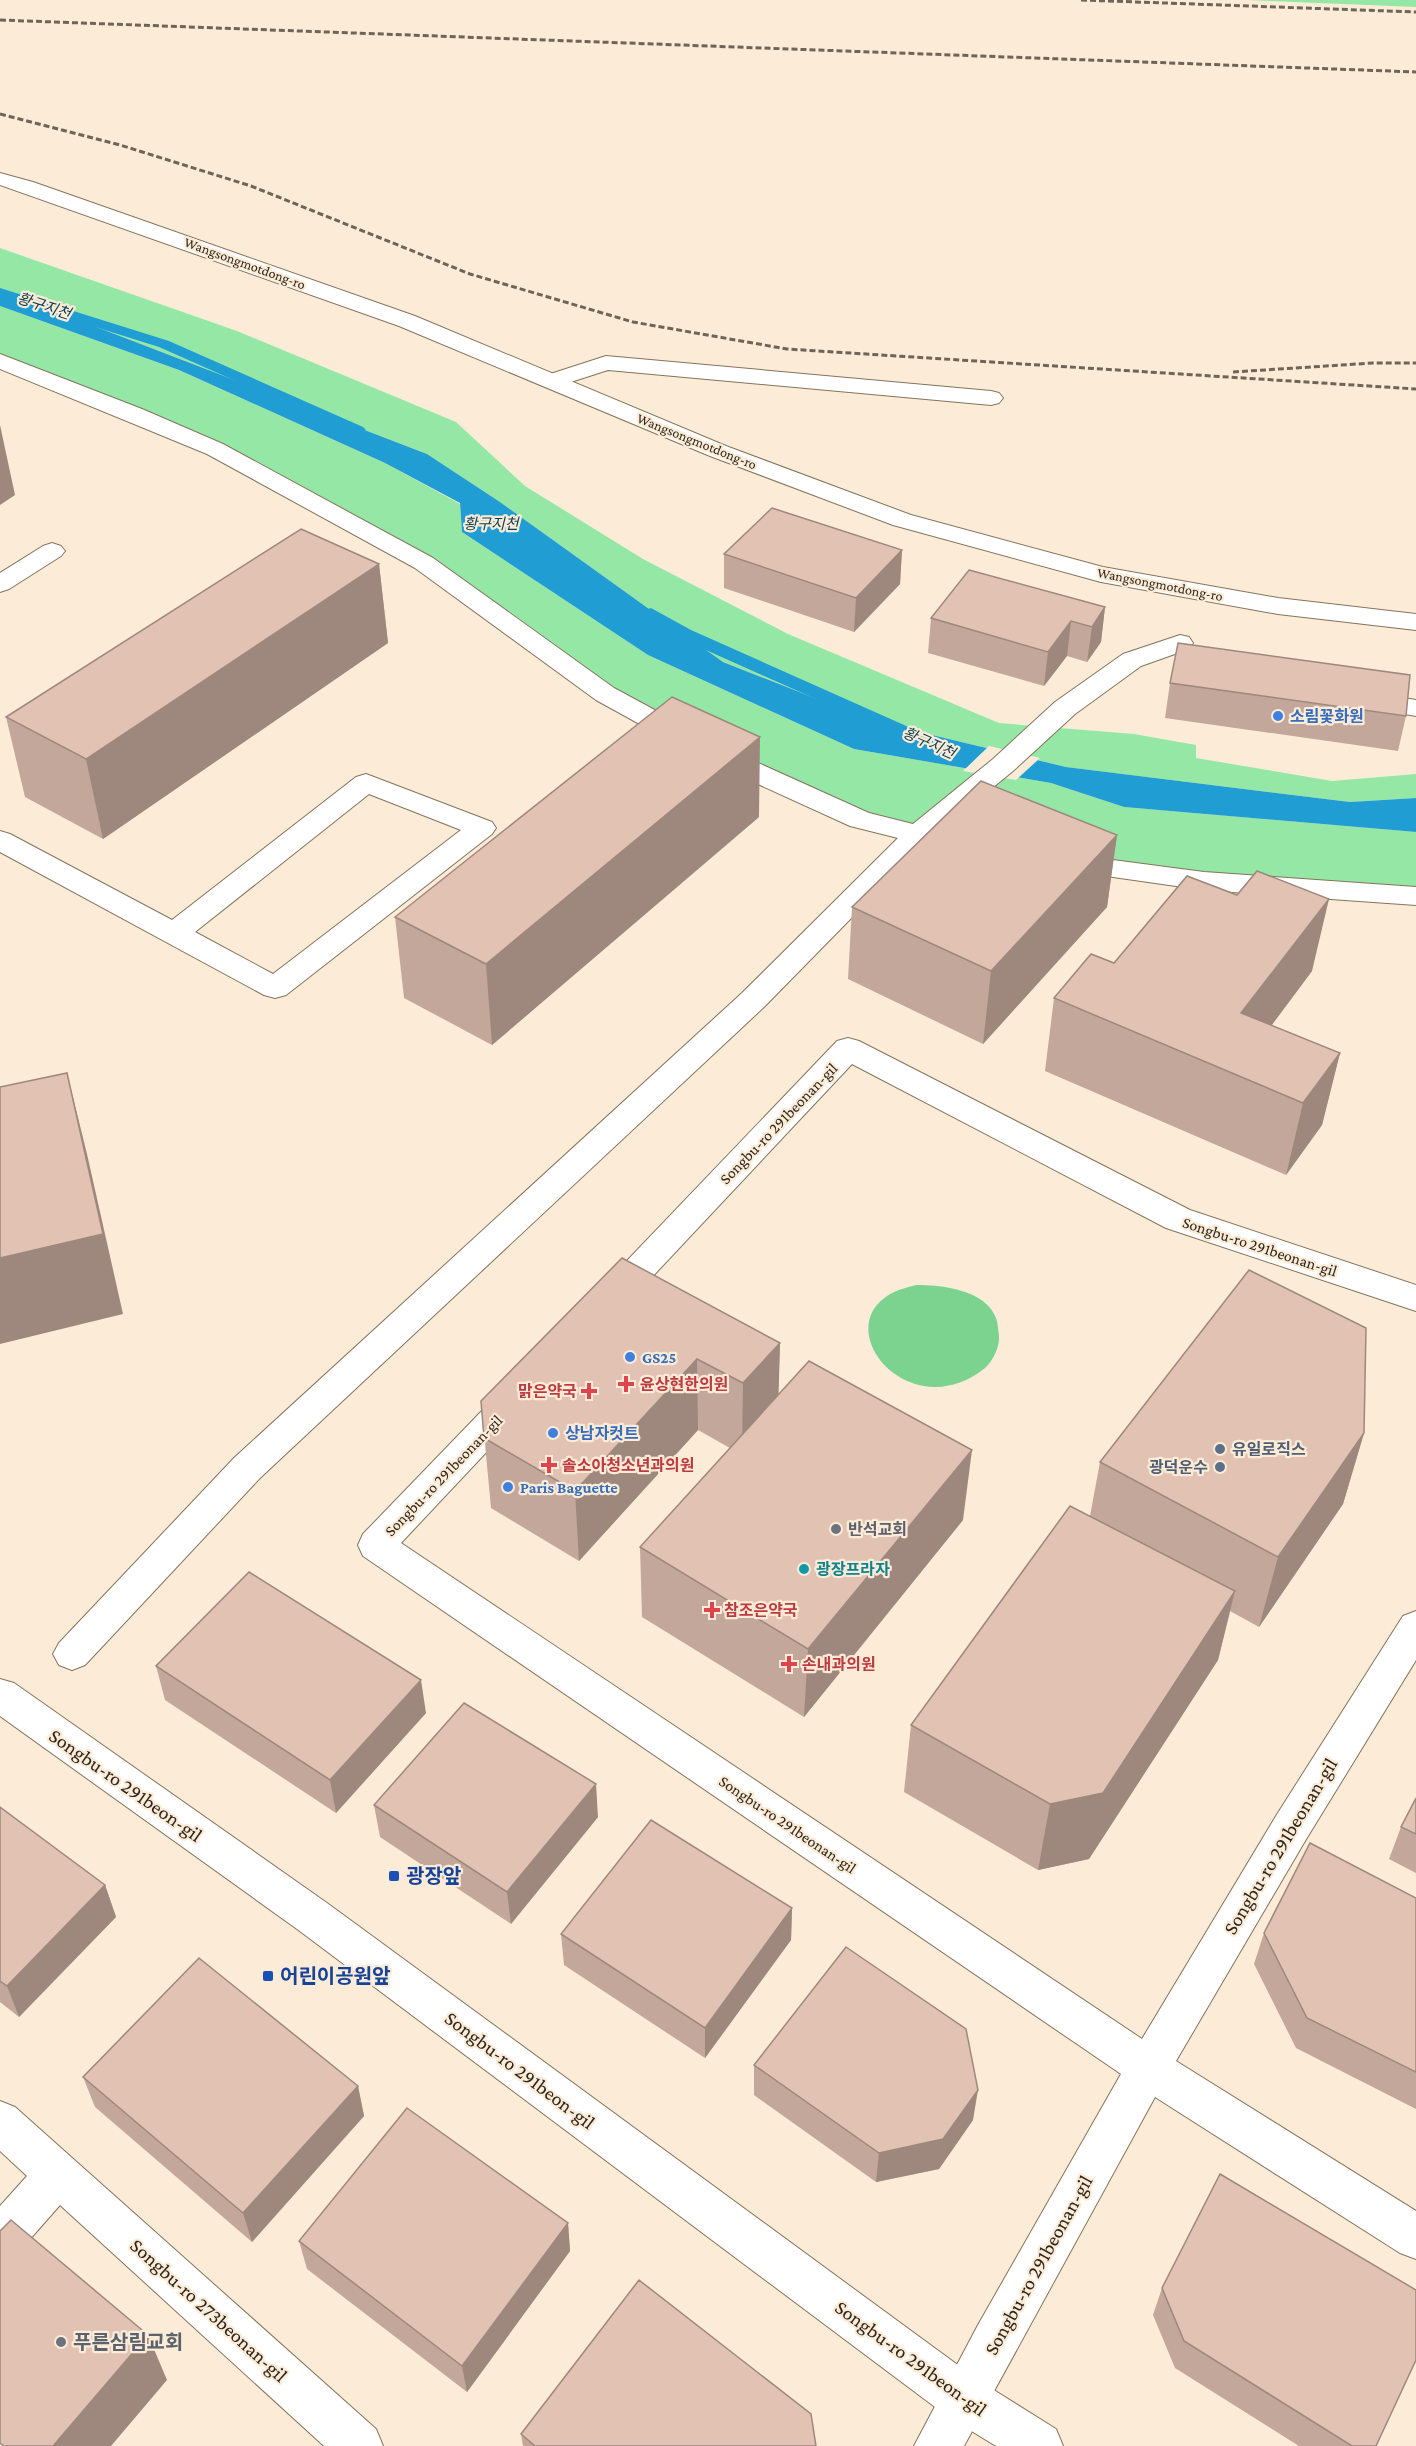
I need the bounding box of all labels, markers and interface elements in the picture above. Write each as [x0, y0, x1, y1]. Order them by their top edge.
street label: Wangsongmotdong-ro [182, 234, 308, 292]
water label: 황구지천 [15, 290, 75, 323]
street label: Wangsongmotdong-ro [635, 410, 759, 472]
water label: 황구지천 [463, 516, 521, 532]
street label: Wangsongmotdong-ro [1096, 564, 1224, 604]
place label: 소림꽃화원 [1290, 708, 1364, 725]
marker: 소림꽃화원 [1271, 709, 1285, 723]
water label: 황구지천 [901, 724, 959, 762]
street label: Songbu-ro 291beonan-gil [716, 1059, 841, 1188]
street label: Songbu-ro 291beonan-gil [1180, 1213, 1339, 1280]
place label: GS25 [642, 1349, 676, 1366]
marker: GS25 [623, 1350, 637, 1364]
marker: 윤상현한의원 [617, 1375, 635, 1393]
place label: 윤상현한의원 [640, 1375, 728, 1393]
place label: 맑은약국 [518, 1383, 577, 1400]
marker: 맑은약국 [582, 1384, 596, 1398]
street label: Songbu-ro 291beonan-gil [381, 1411, 506, 1540]
place label: 상남자컷트 [565, 1425, 639, 1442]
marker: 상남자컷트 [546, 1426, 560, 1440]
place label: 유일로직스 [1232, 1441, 1306, 1458]
marker: 유일로직스 [1213, 1442, 1227, 1456]
marker: 솔소아청소년과의원 [540, 1456, 558, 1474]
place label: 솔소아청소년과의원 [562, 1457, 694, 1474]
place label: 광덕운수 [1149, 1459, 1208, 1476]
marker: 광덕운수 [1213, 1460, 1227, 1474]
place label: Paris Baguette [520, 1479, 618, 1496]
marker: Paris Baguette [501, 1480, 515, 1494]
place label: 반석교회 [848, 1521, 907, 1538]
marker: 반석교회 [829, 1522, 843, 1536]
place label: 광장프라자 [816, 1561, 890, 1578]
marker: 광장프라자 [797, 1562, 811, 1576]
place label: 참조은약국 [724, 1602, 798, 1619]
marker: 참조은약국 [705, 1603, 719, 1617]
marker: 손내과의원 [780, 1655, 798, 1673]
place label: 손내과의원 [802, 1656, 876, 1673]
street label: Songbu-ro 291beon-gil [45, 1724, 207, 1847]
street label: Songbu-ro 291beonan-gil [1219, 1754, 1342, 1939]
street label: Songbu-ro 291beonan-gil [716, 1772, 859, 1877]
place label: 광장앞 [406, 1865, 462, 1887]
marker: 광장앞 [387, 1869, 401, 1883]
place label: 어린이공원앞 [280, 1965, 391, 1987]
marker: 어린이공원앞 [261, 1969, 275, 1983]
street label: Songbu-ro 291beon-gil [440, 2007, 599, 2134]
street label: Songbu-ro 291beonan-gil [979, 2171, 1097, 2359]
street label: Songbu-ro 273beonan-gil [125, 2234, 292, 2387]
street label: Songbu-ro 291beon-gil [830, 2296, 991, 2421]
place label: 푸른삼림교회 [73, 2331, 183, 2353]
marker: 푸른삼림교회 [54, 2335, 68, 2349]

